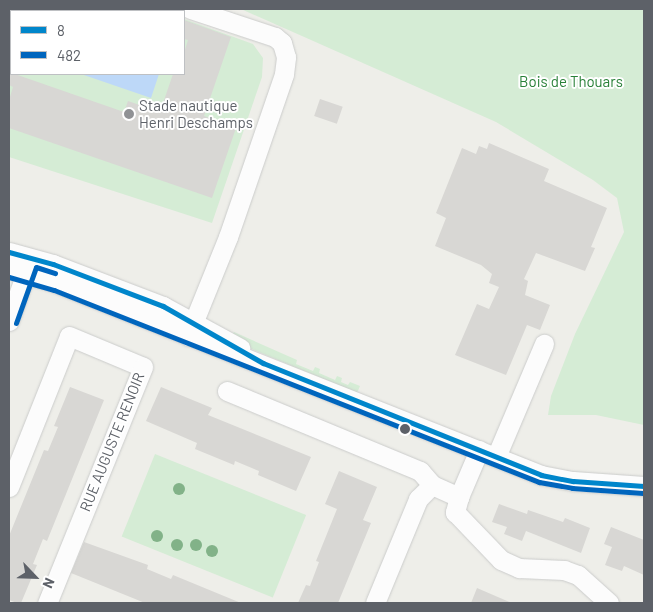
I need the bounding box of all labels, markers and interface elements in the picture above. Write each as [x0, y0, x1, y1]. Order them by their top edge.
legend [10, 10, 185, 75]
text: 8 [57, 21, 65, 39]
text: 482 [57, 46, 81, 64]
park label: Bois de Thouars [519, 73, 623, 91]
place label: Stade nautique Henri Deschamps [139, 96, 253, 131]
marker: Stade nautique Henri Deschamps [123, 108, 135, 120]
street label: RUE AUGUSTE RENOIR [76, 370, 148, 514]
unlabelled marker [400, 424, 410, 434]
north arrow [10, 552, 60, 602]
text: N [40, 576, 59, 591]

